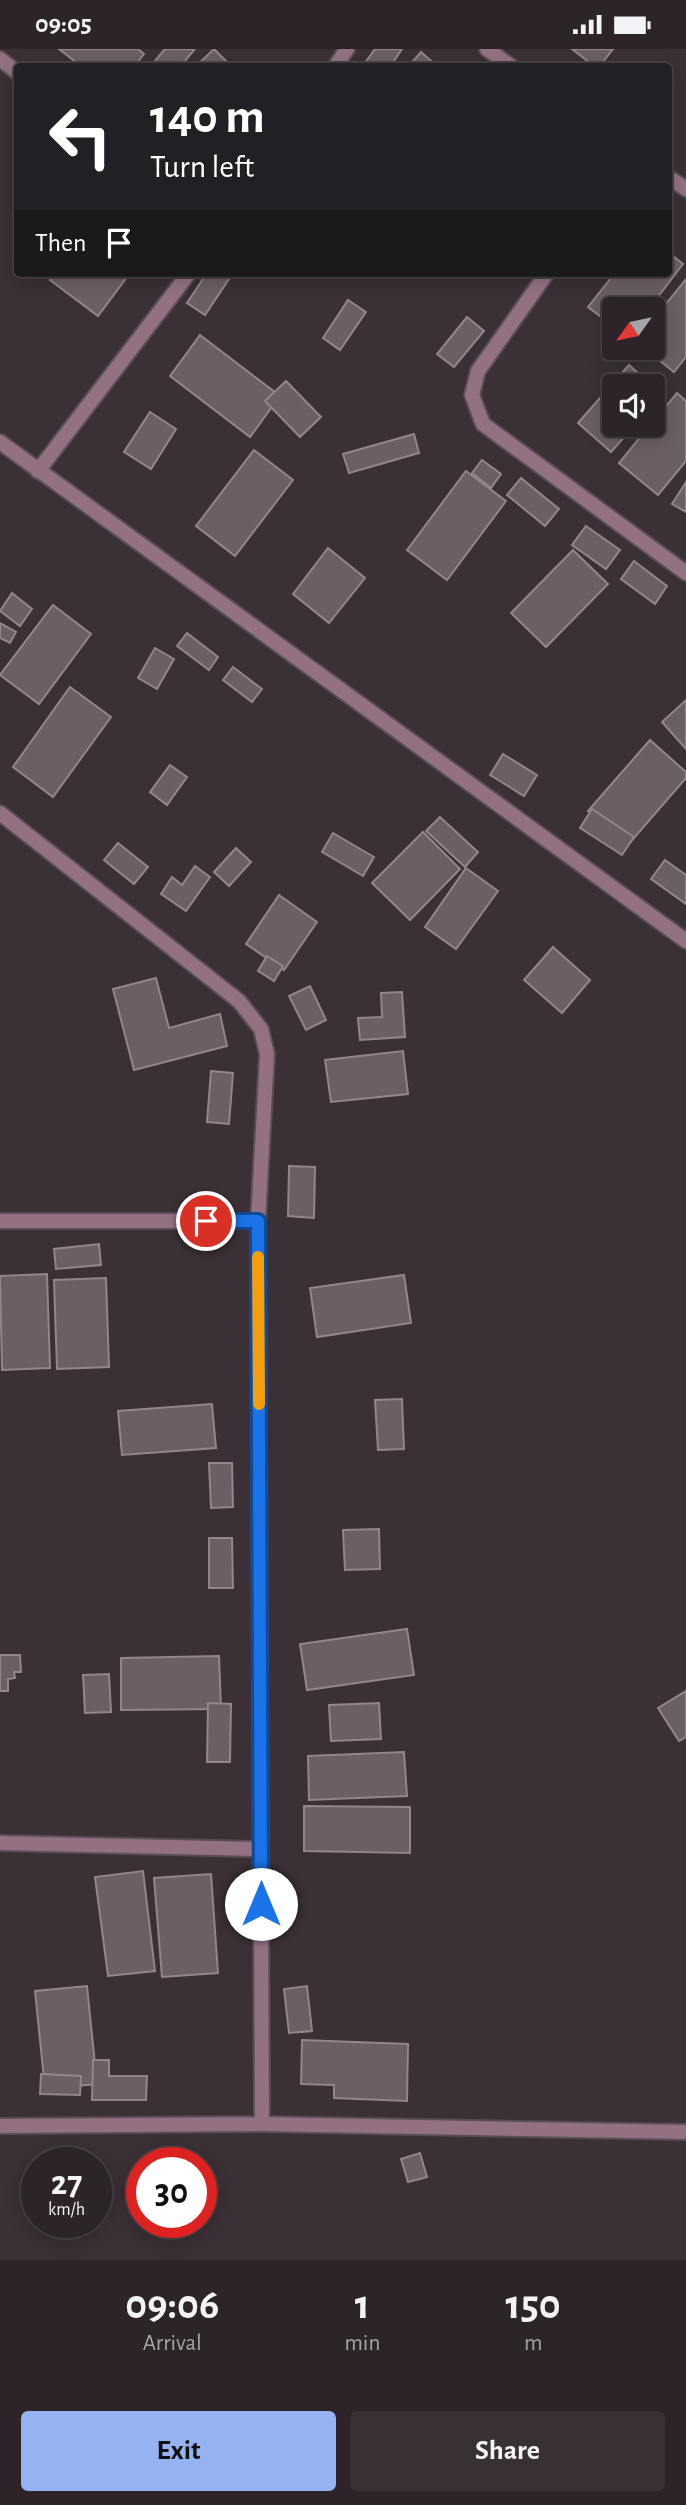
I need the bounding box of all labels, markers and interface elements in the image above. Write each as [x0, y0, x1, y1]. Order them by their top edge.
text: 09:05 [35, 11, 92, 37]
icon: left [35, 91, 126, 182]
text: 140 m [150, 93, 265, 142]
text: Turn left [150, 151, 254, 183]
icon: arrive [100, 224, 138, 262]
text: Then [35, 230, 86, 256]
north arrow [602, 297, 665, 361]
map controls [602, 297, 665, 437]
button: sound [602, 374, 665, 437]
pin [176, 1191, 236, 1251]
icon: arrive [187, 1202, 225, 1240]
position arrow [224, 1867, 298, 1941]
speed limit sign: 30 [126, 2147, 217, 2238]
text: 27 [51, 2166, 82, 2201]
text: km/h [48, 2201, 85, 2219]
text: 09:06 [125, 2284, 219, 2326]
text: 1 [355, 2284, 370, 2326]
text: 150 [506, 2284, 561, 2326]
text: Arrival [143, 2332, 202, 2355]
text: min [344, 2332, 380, 2355]
text: m [524, 2332, 542, 2355]
button: Exit [21, 2411, 336, 2491]
button: Share [350, 2411, 665, 2491]

